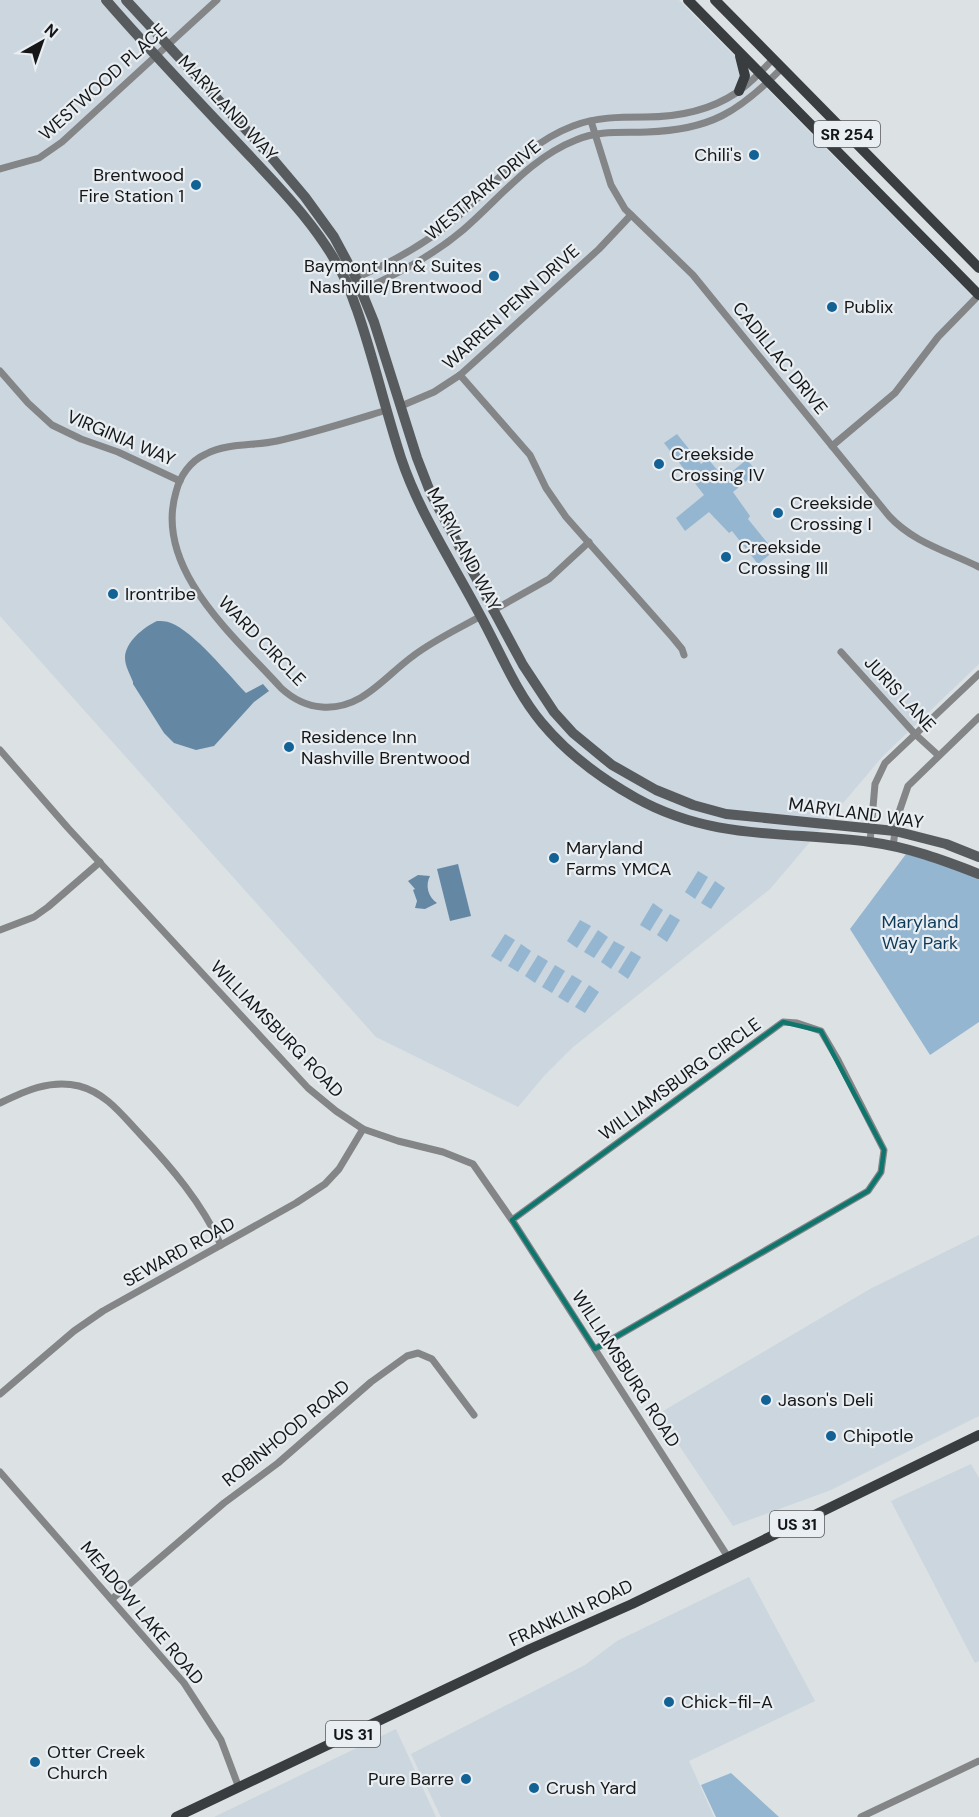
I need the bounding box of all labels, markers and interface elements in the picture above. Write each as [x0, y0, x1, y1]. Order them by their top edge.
north arrow [12, 12, 72, 72]
street label: WESTWOOD PLACE [34, 18, 172, 146]
text: N [40, 19, 63, 43]
street label: MARYLAND WAY [173, 50, 284, 166]
road number: SR 254 [814, 121, 880, 147]
street label: WESTPARK DRIVE [420, 134, 546, 246]
place label: Chili's [694, 143, 742, 167]
marker: Chili's [747, 148, 761, 162]
place label: Brentwood Fire Station 1 [79, 163, 184, 208]
marker: Brentwood Fire Station 1 [189, 178, 203, 192]
street label: WARREN PENN DRIVE [437, 239, 585, 375]
place label: Baymont Inn & Suites Nashville/Brentwood [304, 254, 482, 299]
marker: Baymont Inn & Suites Nashville/Brentwood [487, 269, 501, 283]
place label: Publix [844, 295, 893, 319]
street label: CADILLAC DRIVE [727, 297, 833, 419]
marker: Publix [825, 300, 839, 314]
street label: VIRGINIA WAY [63, 404, 179, 472]
place label: Creekside Crossing IV [671, 442, 765, 487]
marker: Creekside Crossing IV [652, 457, 666, 471]
street label: MARYLAND WAY [421, 483, 507, 615]
place label: Creekside Crossing I [790, 491, 873, 536]
marker: Creekside Crossing I [771, 506, 785, 520]
place label: Creekside Crossing III [738, 535, 828, 580]
marker: Creekside Crossing III [719, 550, 733, 564]
place label: Irontribe [125, 582, 196, 606]
marker: Irontribe [106, 587, 120, 601]
street label: WARD CIRCLE [213, 591, 311, 691]
street label: JURIS LANE [859, 651, 941, 737]
place label: Residence Inn Nashville Brentwood [301, 725, 470, 770]
marker: Residence Inn Nashville Brentwood [282, 740, 296, 754]
street label: MARYLAND WAY [787, 792, 926, 834]
place label: Maryland Farms YMCA [566, 836, 672, 881]
marker: Maryland Farms YMCA [547, 851, 561, 865]
park label: Maryland Way Park [881, 910, 959, 955]
street label: WILLIAMSBURG ROAD [205, 955, 349, 1103]
street label: WILLIAMSBURG CIRCLE [594, 1012, 766, 1146]
street label: SEWARD ROAD [119, 1211, 239, 1293]
street label: WILLIAMSBURG ROAD [566, 1286, 686, 1452]
street label: ROBINHOOD ROAD [217, 1374, 355, 1492]
place label: Jason's Deli [778, 1388, 874, 1412]
marker: Jason's Deli [759, 1393, 773, 1407]
place label: Chipotle [843, 1424, 913, 1448]
marker: Chipotle [824, 1429, 838, 1443]
road number: US 31 [770, 1511, 824, 1537]
street label: MEADOW LAKE ROAD [75, 1536, 209, 1690]
street label: FRANKLIN ROAD [505, 1574, 637, 1652]
place label: Chick-fil-A [681, 1690, 773, 1714]
marker: Chick-fil-A [662, 1695, 676, 1709]
road number: US 31 [326, 1721, 380, 1747]
place label: Otter Creek Church [47, 1740, 145, 1785]
marker: Otter Creek Church [28, 1755, 42, 1769]
place label: Pure Barre [368, 1767, 454, 1791]
marker: Pure Barre [459, 1772, 473, 1786]
place label: Crush Yard [546, 1776, 637, 1800]
marker: Crush Yard [527, 1781, 541, 1795]

